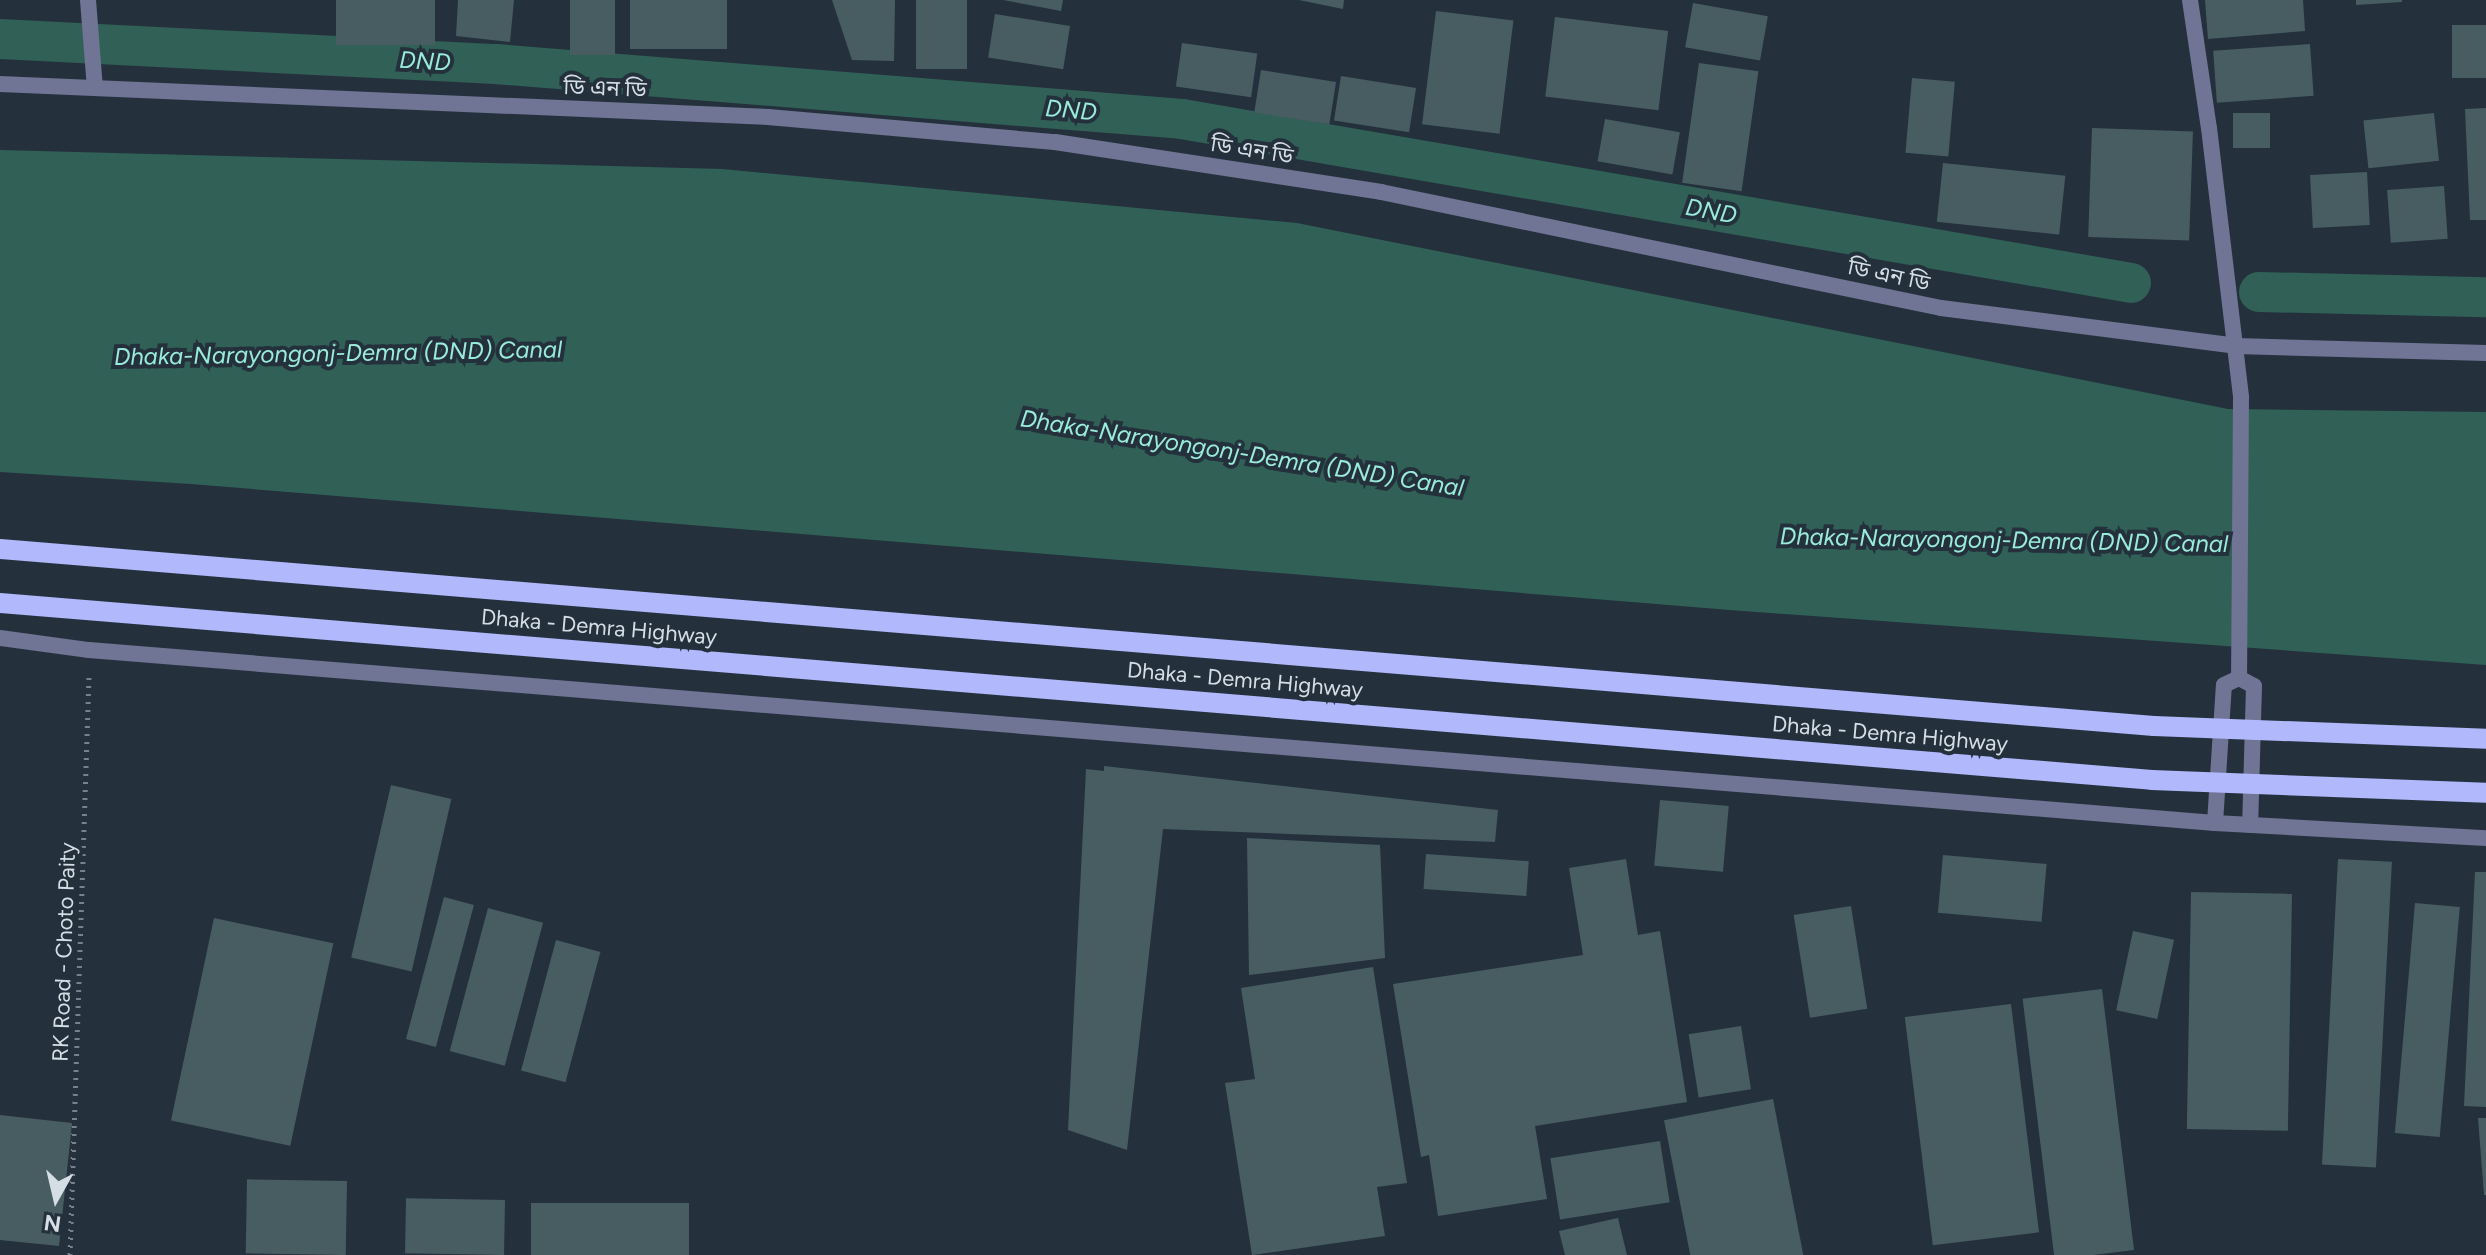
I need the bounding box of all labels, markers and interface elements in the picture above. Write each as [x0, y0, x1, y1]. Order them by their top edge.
water label: DND [398, 45, 452, 77]
street label: ডি এন ডি [563, 73, 647, 103]
water label: DND [1044, 93, 1098, 127]
street label: ডি এন ডি [1209, 130, 1295, 170]
water label: DND [1683, 192, 1739, 230]
street label: ডি এন ডি [1846, 253, 1932, 297]
water label: Dhaka-Narayongonj-Demra (DND) Canal [114, 335, 562, 371]
water label: Dhaka-Narayongonj-Demra (DND) Canal [1018, 404, 1466, 502]
water label: Dhaka-Narayongonj-Demra (DND) Canal [1780, 522, 2228, 558]
street label: Dhaka - Demra Highway [480, 604, 718, 650]
street label: Dhaka - Demra Highway [1126, 657, 1364, 703]
street label: Dhaka - Demra Highway [1771, 711, 2009, 757]
street label: RK Road - Choto Paity [47, 842, 81, 1062]
north arrow [16, 1159, 96, 1239]
text: N [42, 1209, 63, 1238]

